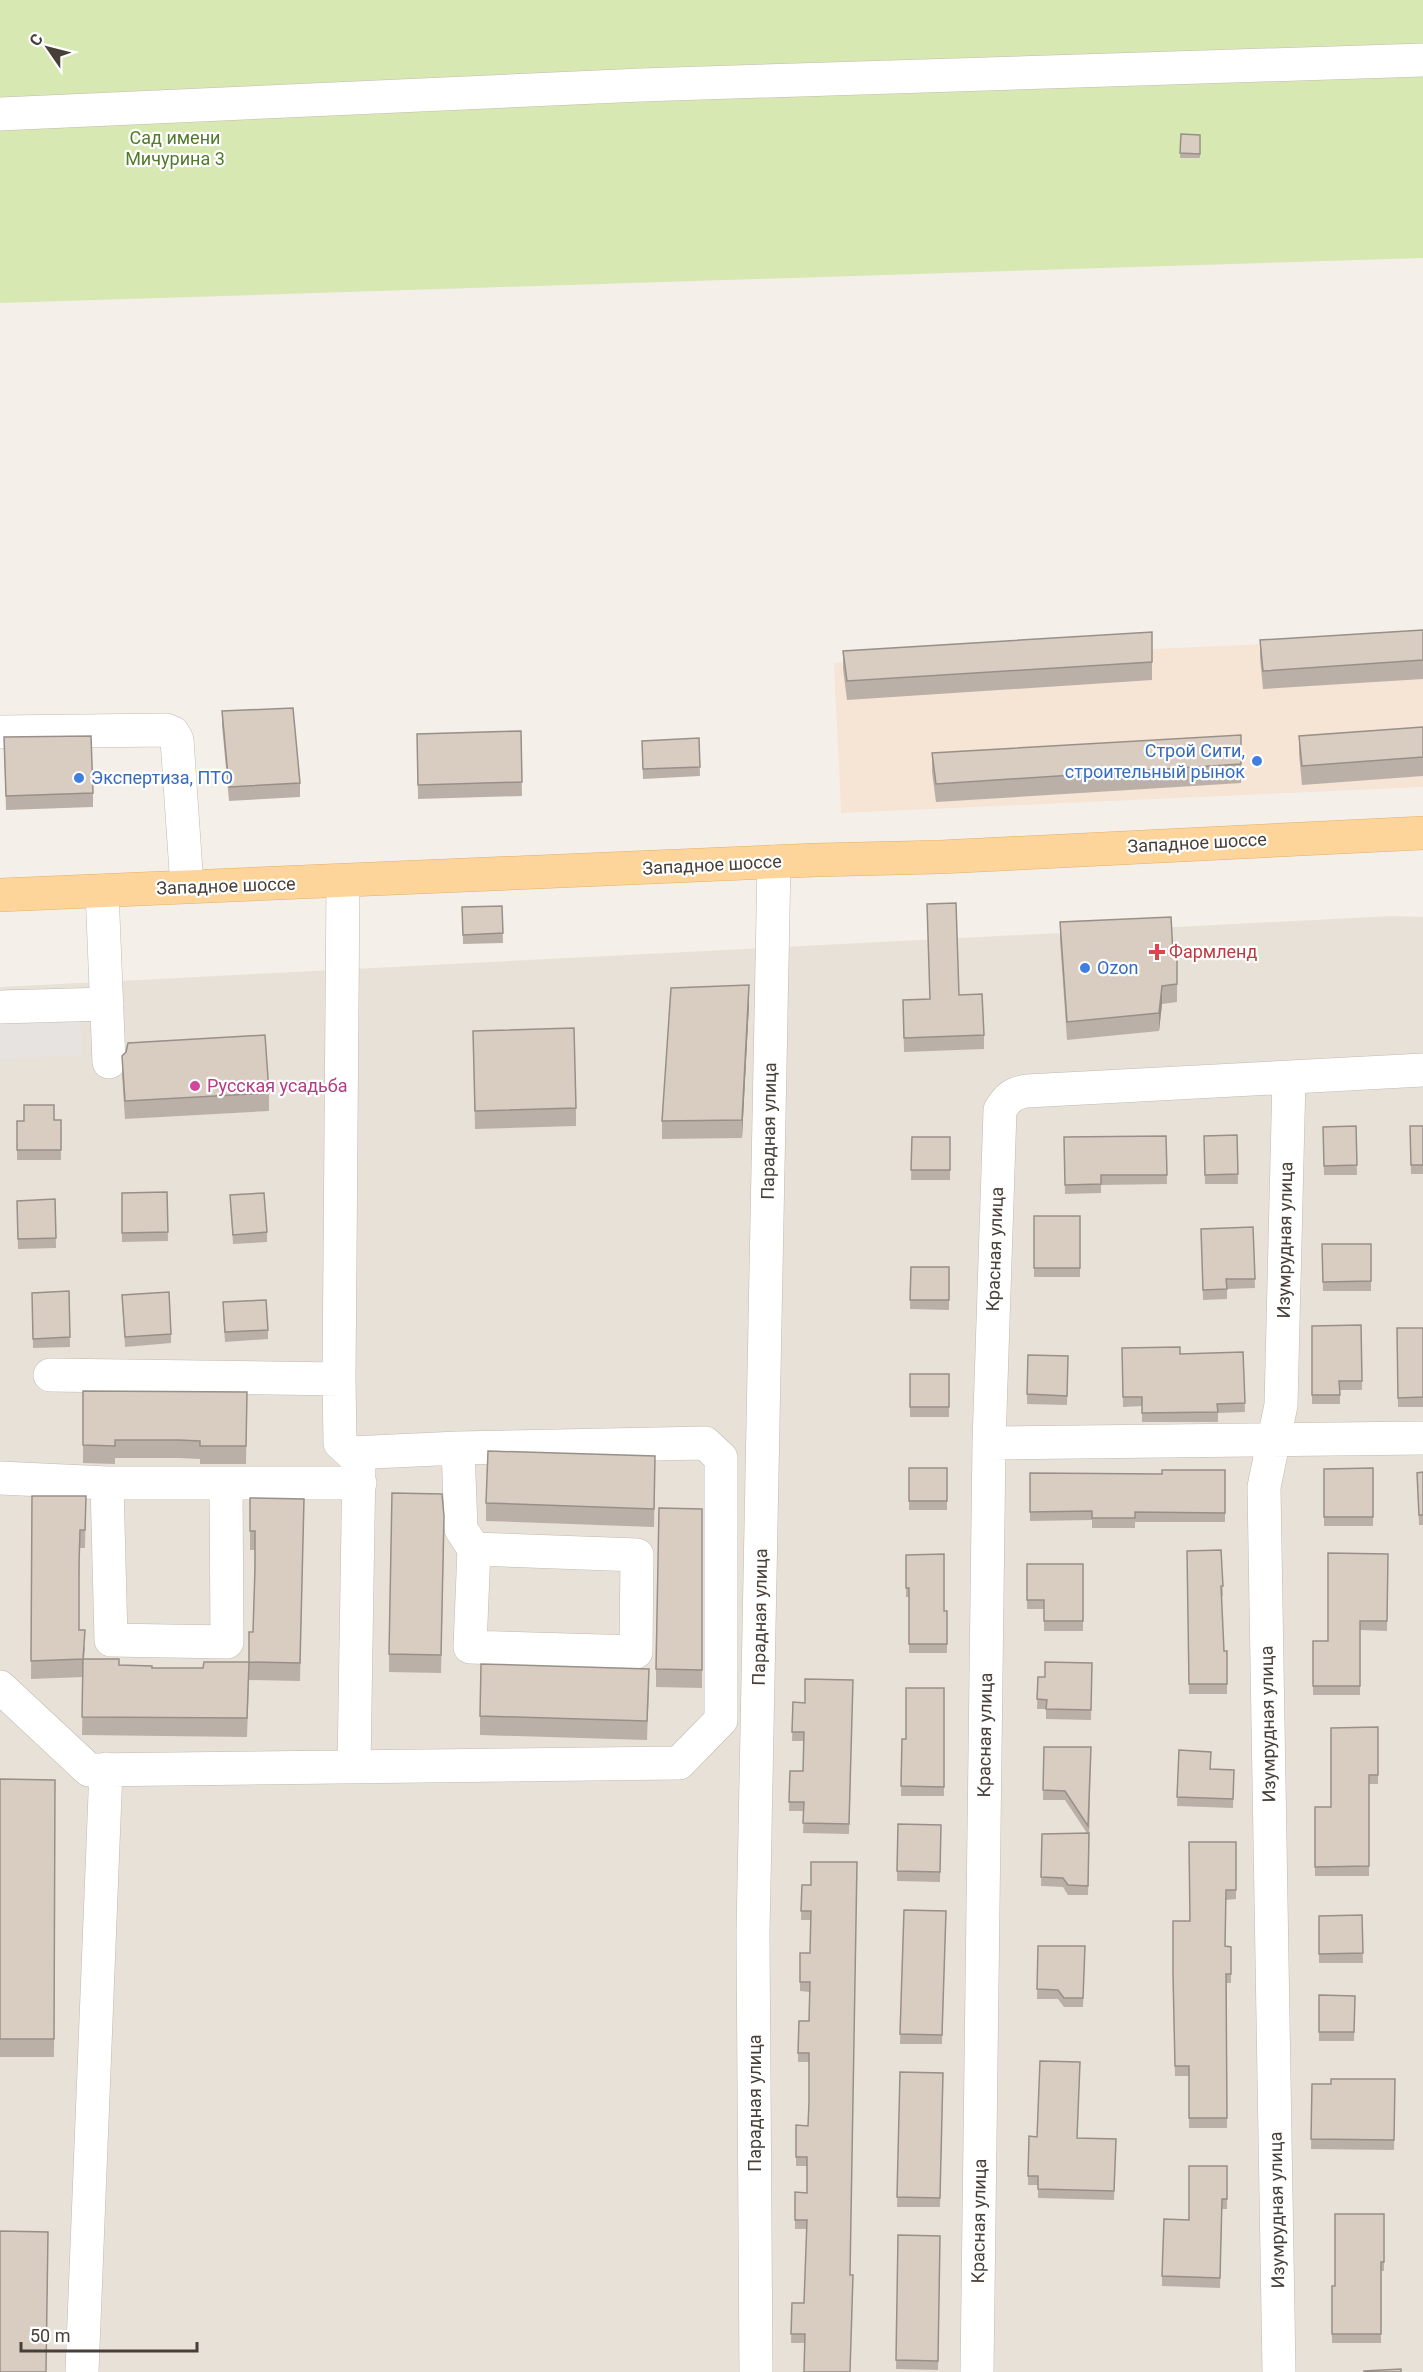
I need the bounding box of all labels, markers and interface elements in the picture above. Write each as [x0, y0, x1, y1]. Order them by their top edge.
north arrow [18, 18, 78, 78]
text: С [25, 30, 47, 49]
park label: Сад имени Мичурина 3 [125, 127, 225, 169]
place label: Строй Сити, строительный рынок [1065, 740, 1245, 782]
marker: Строй Сити, строительный рынок [1250, 754, 1264, 768]
place label: Экспертиза, ПТО [91, 767, 233, 788]
marker: Экспертиза, ПТО [72, 771, 86, 785]
street label: Западное шоссе [1127, 828, 1267, 857]
street label: Западное шоссе [642, 850, 782, 879]
street label: Западное шоссе [156, 873, 296, 898]
place label: Фармленд [1169, 941, 1257, 962]
marker: Фармленд [1150, 945, 1164, 959]
place label: Ozon [1097, 957, 1138, 978]
marker: Ozon [1078, 961, 1092, 975]
street label: Парадная улица [757, 1062, 780, 1200]
place label: Русская усадьба [207, 1075, 348, 1096]
marker: Русская усадьба [188, 1079, 202, 1093]
street label: Изумрудная улица [1273, 1161, 1296, 1319]
street label: Красная улица [982, 1186, 1007, 1312]
street label: Парадная улица [748, 1548, 771, 1686]
street label: Изумрудная улица [1256, 1645, 1279, 1803]
street label: Красная улица [973, 1673, 996, 1797]
street label: Парадная улица [744, 2034, 765, 2172]
street label: Изумрудная улица [1265, 2131, 1288, 2289]
street label: Красная улица [967, 2159, 990, 2283]
scale bar [21, 2315, 196, 2353]
text: 50 m [30, 2325, 70, 2346]

